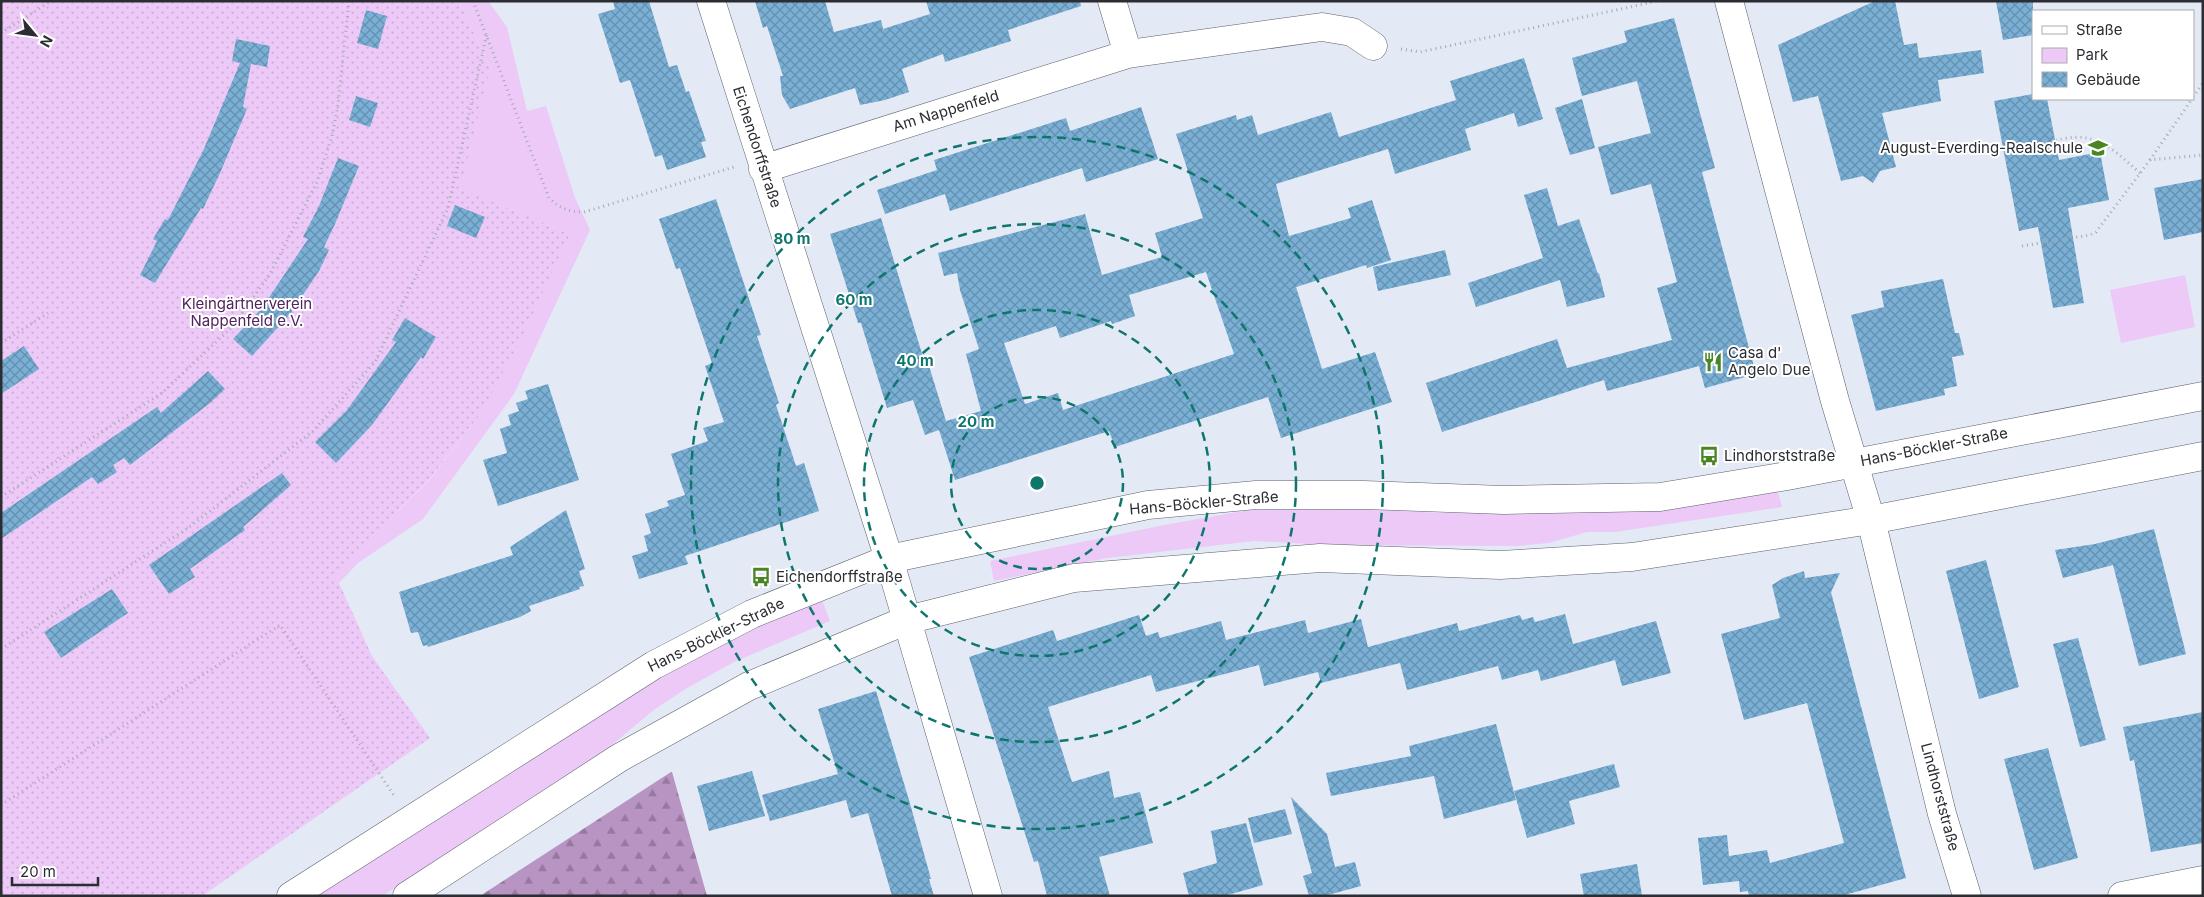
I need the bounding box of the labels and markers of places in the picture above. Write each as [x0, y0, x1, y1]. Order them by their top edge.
school or university icon: August-Everding-Realschule [2087, 137, 2109, 159]
place label: August-Everding-Realschule [1880, 138, 2083, 157]
place label: Casa d' Angelo Due [1728, 343, 1810, 379]
restaurant icon: Casa d' Angelo Due [1702, 351, 1724, 373]
bus stop icon: Lindhorststraße [1698, 445, 1720, 467]
place label: Lindhorststraße [1724, 446, 1835, 465]
centre of rings [1028, 474, 1046, 492]
bus stop icon: Eichendorffstraße [750, 566, 772, 588]
place label: Eichendorffstraße [776, 567, 903, 586]

